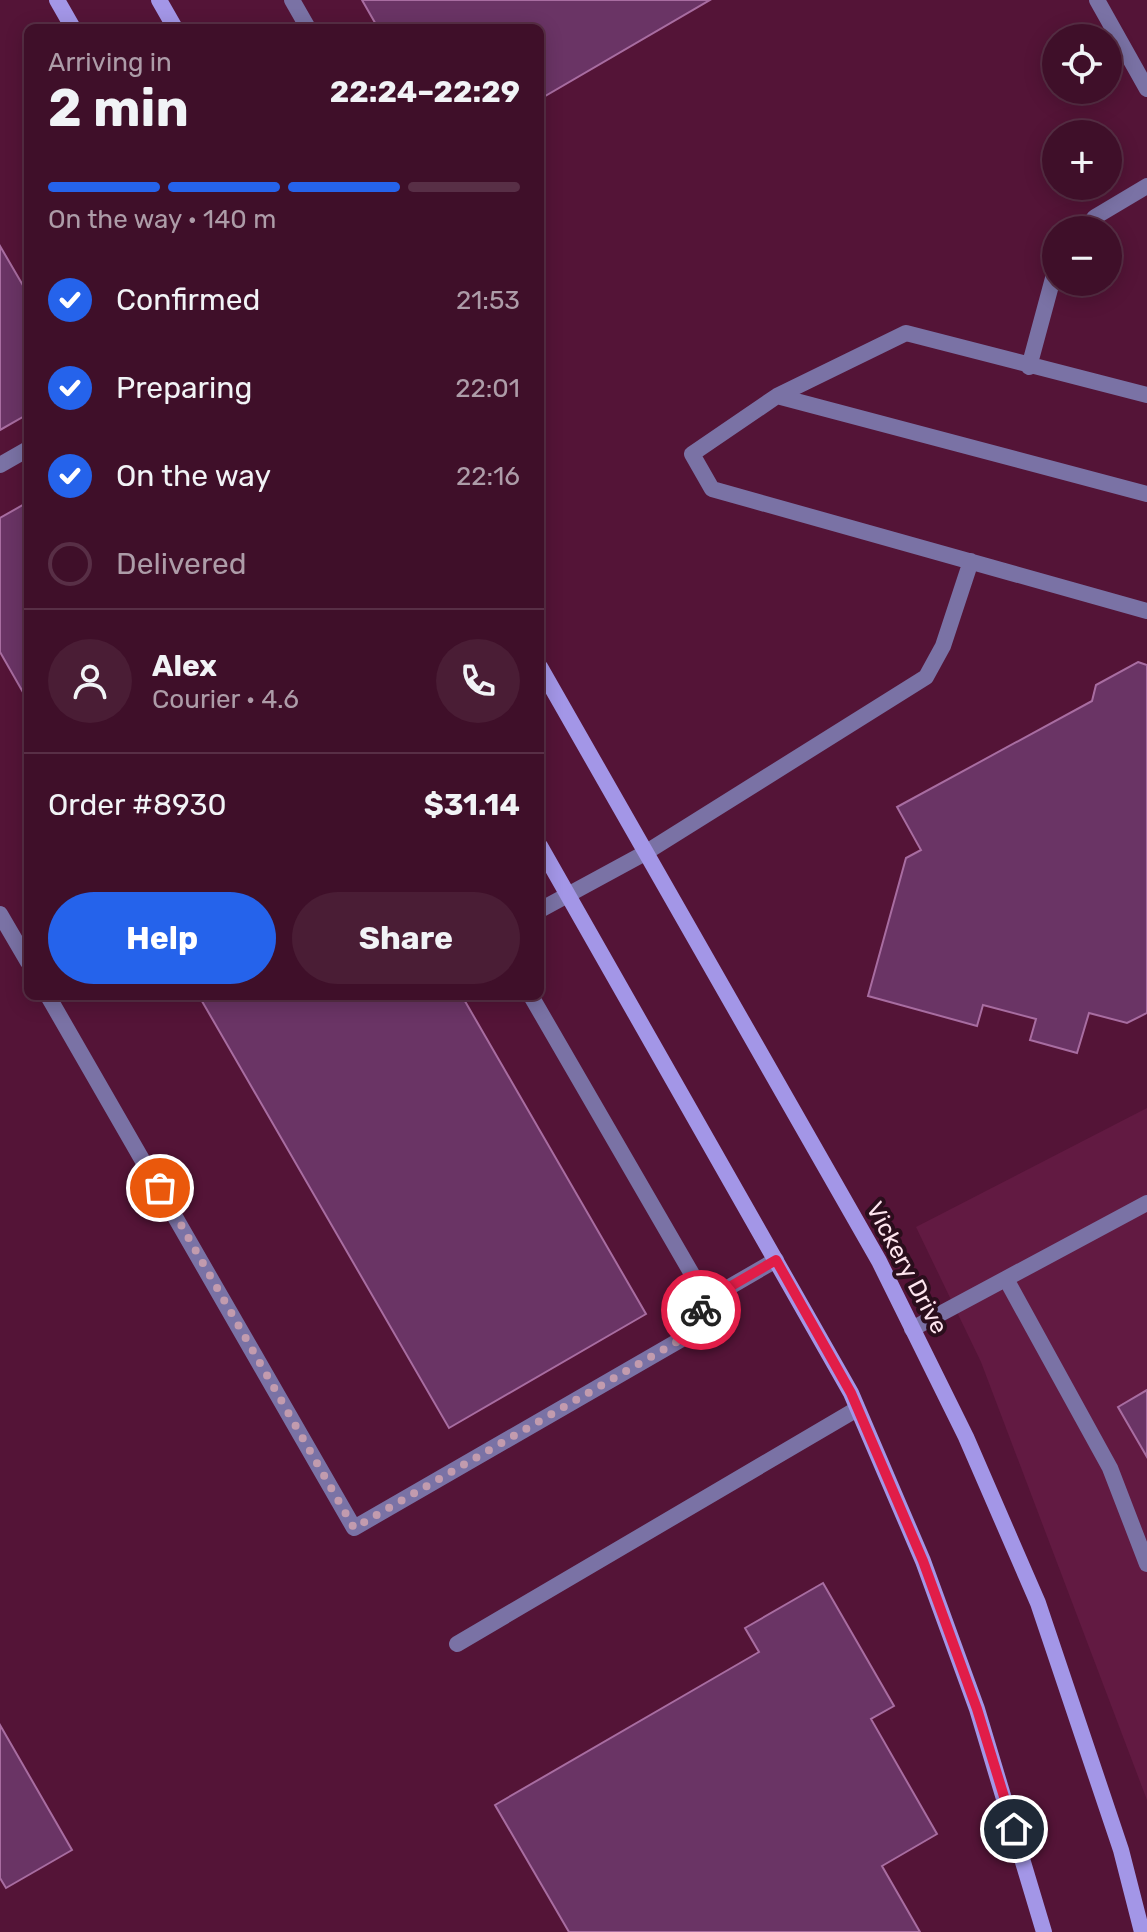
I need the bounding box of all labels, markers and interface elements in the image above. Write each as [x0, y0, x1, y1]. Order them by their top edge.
map controls [1042, 24, 1122, 296]
button: locate [1042, 24, 1122, 104]
text: Arriving in [48, 47, 172, 78]
text: 22:24–22:29 [330, 74, 520, 110]
text: 2 min [48, 77, 189, 139]
button: + [1042, 120, 1122, 200]
text: On the way · 140 m [48, 204, 276, 235]
button: − [1042, 216, 1122, 296]
icon: check [48, 278, 92, 322]
text: Confirmed [116, 282, 260, 318]
text: 21:53 [456, 285, 520, 316]
icon: check [48, 366, 92, 410]
text: Preparing [116, 370, 252, 406]
text: 22:01 [455, 373, 520, 404]
icon: check [48, 454, 92, 498]
text: On the way [116, 458, 271, 494]
text: 22:16 [456, 461, 520, 492]
text: Delivered [116, 546, 247, 582]
button: person [48, 639, 132, 723]
button: phone [436, 639, 520, 723]
text: Alex [152, 648, 217, 684]
text: Courier · 4.6 [152, 684, 299, 715]
text: Order #8930 [48, 787, 227, 823]
text: $31.14 [424, 787, 520, 823]
button: Help [48, 892, 276, 984]
button: Share [292, 892, 520, 984]
pin [126, 1154, 194, 1222]
icon: bag [138, 1166, 182, 1210]
street label: Vickery Drive [861, 1197, 953, 1339]
courier [661, 1270, 741, 1350]
icon: bike [679, 1288, 723, 1332]
pin [980, 1795, 1048, 1863]
icon: home [992, 1807, 1036, 1851]

